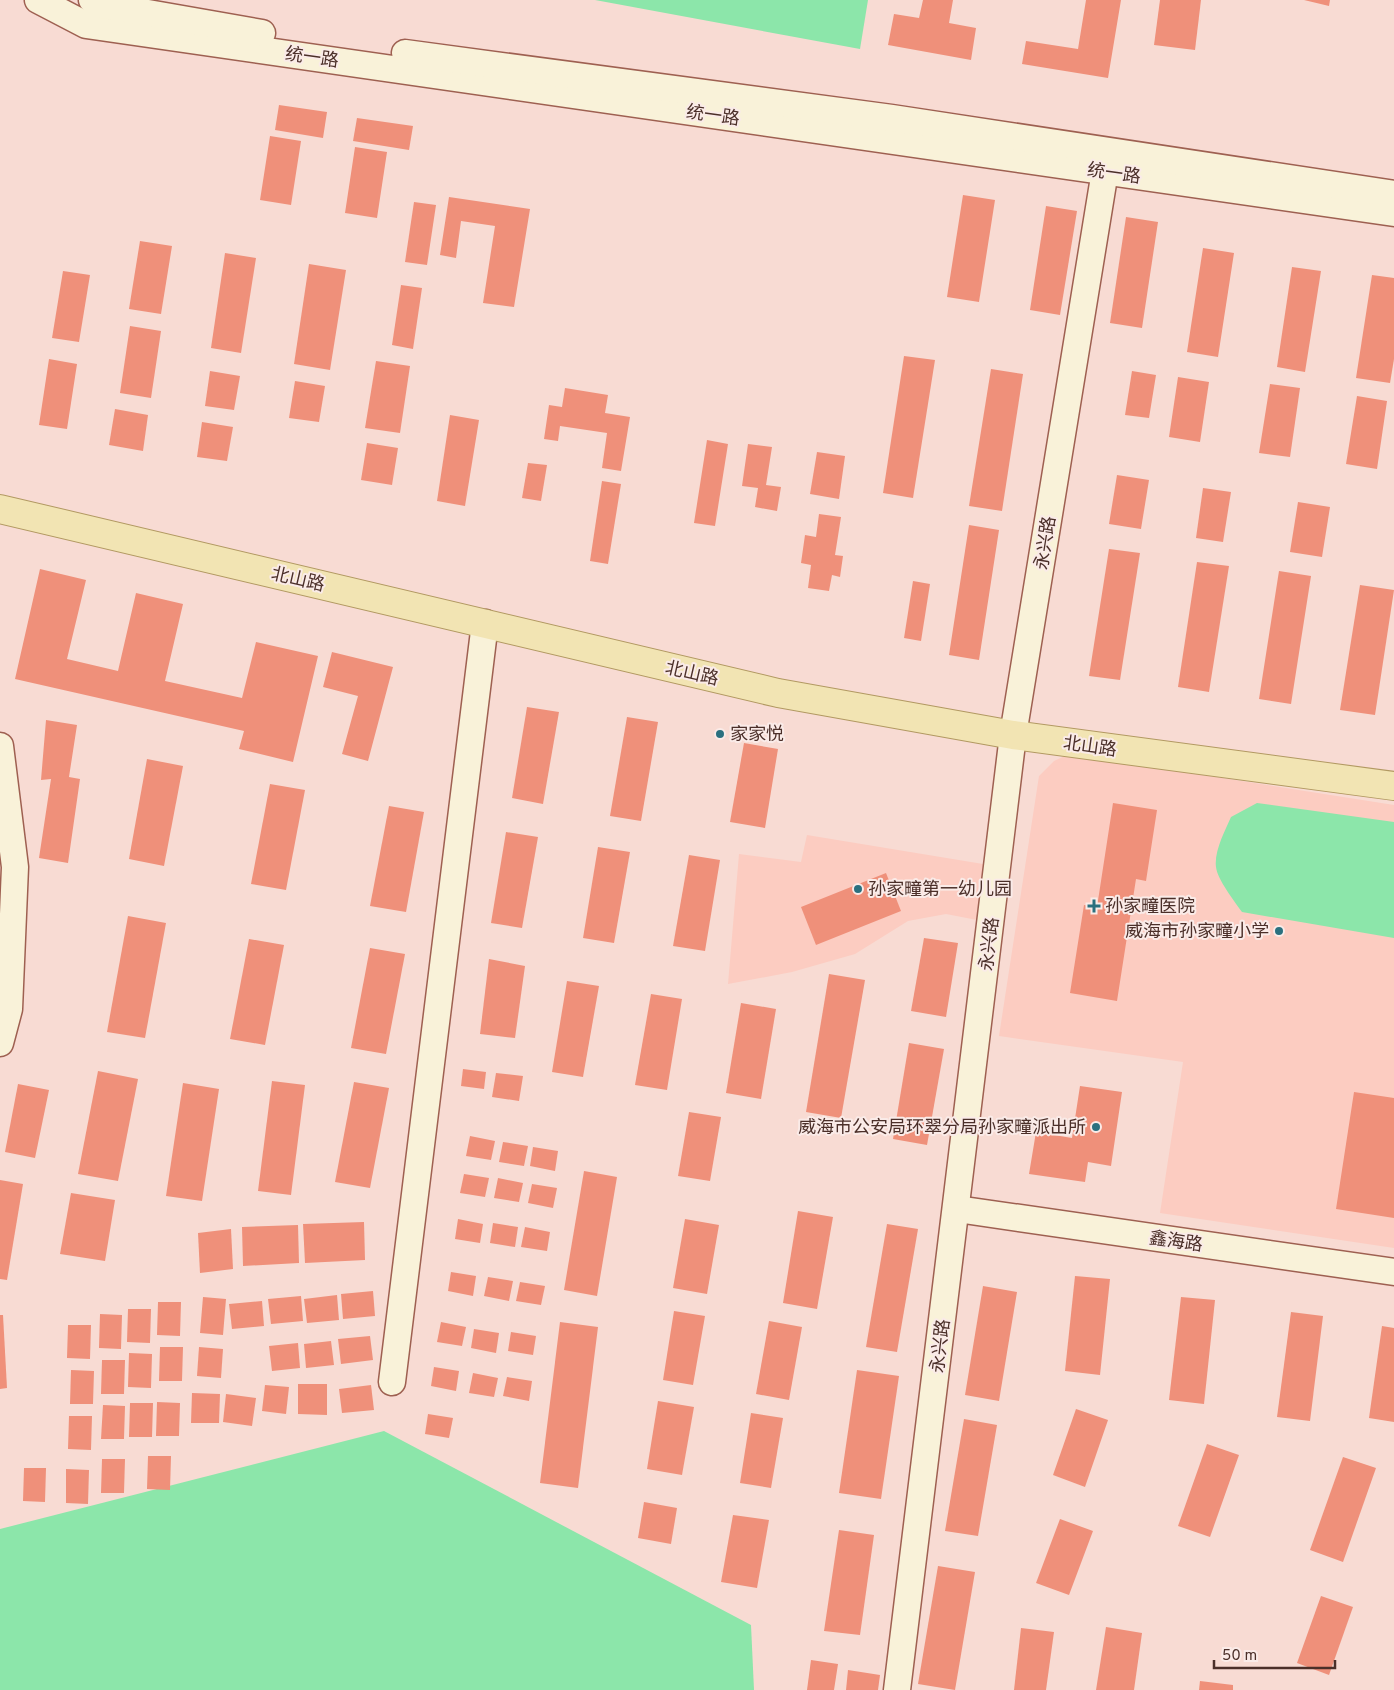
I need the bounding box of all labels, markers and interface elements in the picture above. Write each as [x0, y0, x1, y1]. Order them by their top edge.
street label: 统一路 [283, 43, 340, 74]
street label: 统一路 [684, 101, 741, 132]
street label: 统一路 [1085, 159, 1142, 190]
street label: 永兴路 [1031, 515, 1062, 572]
street label: 北山路 [269, 563, 327, 598]
street label: 北山路 [663, 657, 721, 692]
place label: 家家悦 [730, 724, 784, 747]
marker: 家家悦 [714, 728, 726, 740]
street label: 北山路 [1061, 732, 1118, 763]
place label: 孙家疃第一幼儿园 [868, 879, 1012, 902]
marker: 孙家疃第一幼儿园 [852, 883, 864, 895]
place label: 孙家疃医院 [1105, 896, 1195, 919]
marker: 孙家疃医院 [1087, 899, 1101, 913]
street label: 永兴路 [976, 916, 1005, 972]
place label: 威海市孙家疃小学 [1125, 921, 1269, 944]
marker: 威海市孙家疃小学 [1273, 925, 1285, 937]
place label: 威海市公安局环翠分局孙家疃派出所 [798, 1117, 1086, 1140]
marker: 威海市公安局环翠分局孙家疃派出所 [1090, 1121, 1102, 1133]
street label: 鑫海路 [1147, 1227, 1204, 1258]
street label: 永兴路 [927, 1318, 956, 1374]
scale bar [1214, 1638, 1335, 1670]
text: 50 m [1222, 1647, 1257, 1666]

